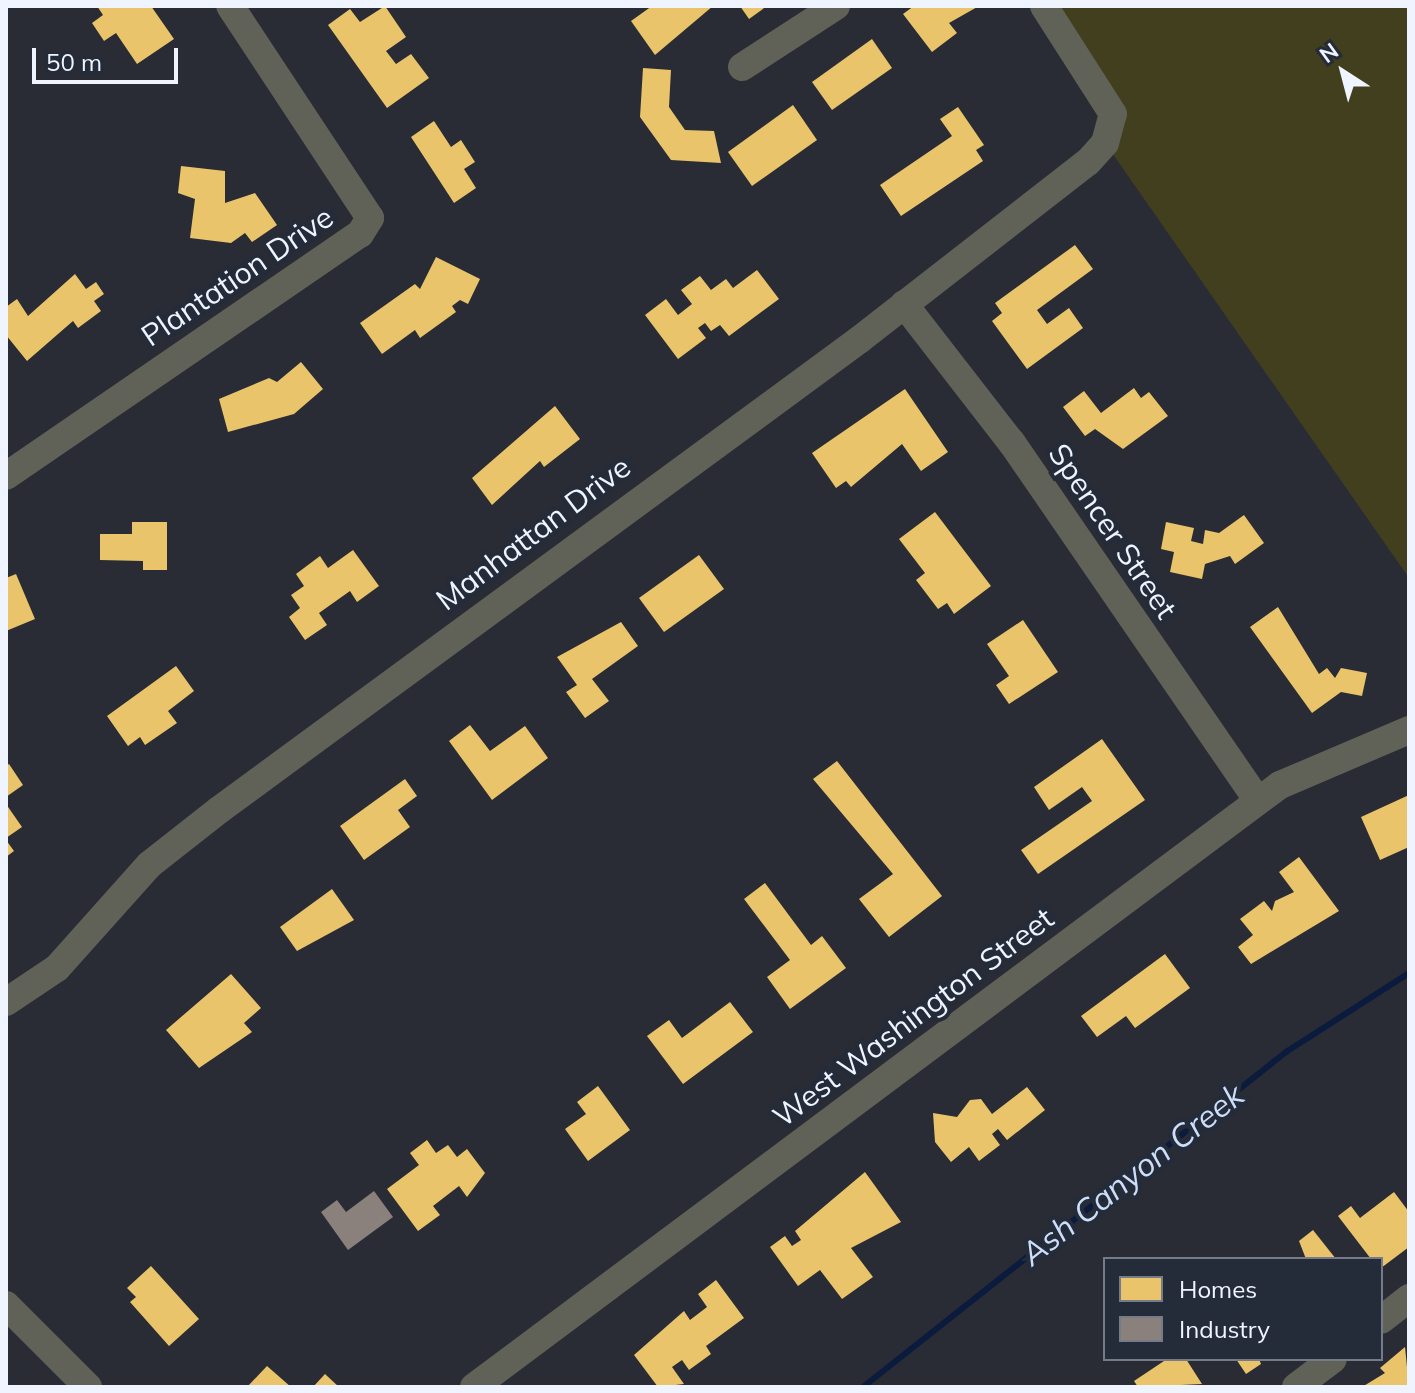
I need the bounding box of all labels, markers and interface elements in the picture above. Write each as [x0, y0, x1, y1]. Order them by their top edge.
scale bar [36, 32, 182, 82]
north arrow [1303, 32, 1383, 112]
text: N [1314, 36, 1344, 69]
text: 50 m [46, 47, 102, 77]
street label: Plantation Drive [134, 199, 340, 353]
street label: Spencer Street [1041, 437, 1185, 625]
street label: Manhattan Drive [429, 448, 637, 618]
street label: West Washington Street [766, 900, 1060, 1134]
water label: Ash Canyon Creek [1013, 1075, 1251, 1273]
legend [1103, 1257, 1383, 1361]
text: Homes [1179, 1274, 1257, 1304]
text: Industry [1179, 1314, 1270, 1344]

